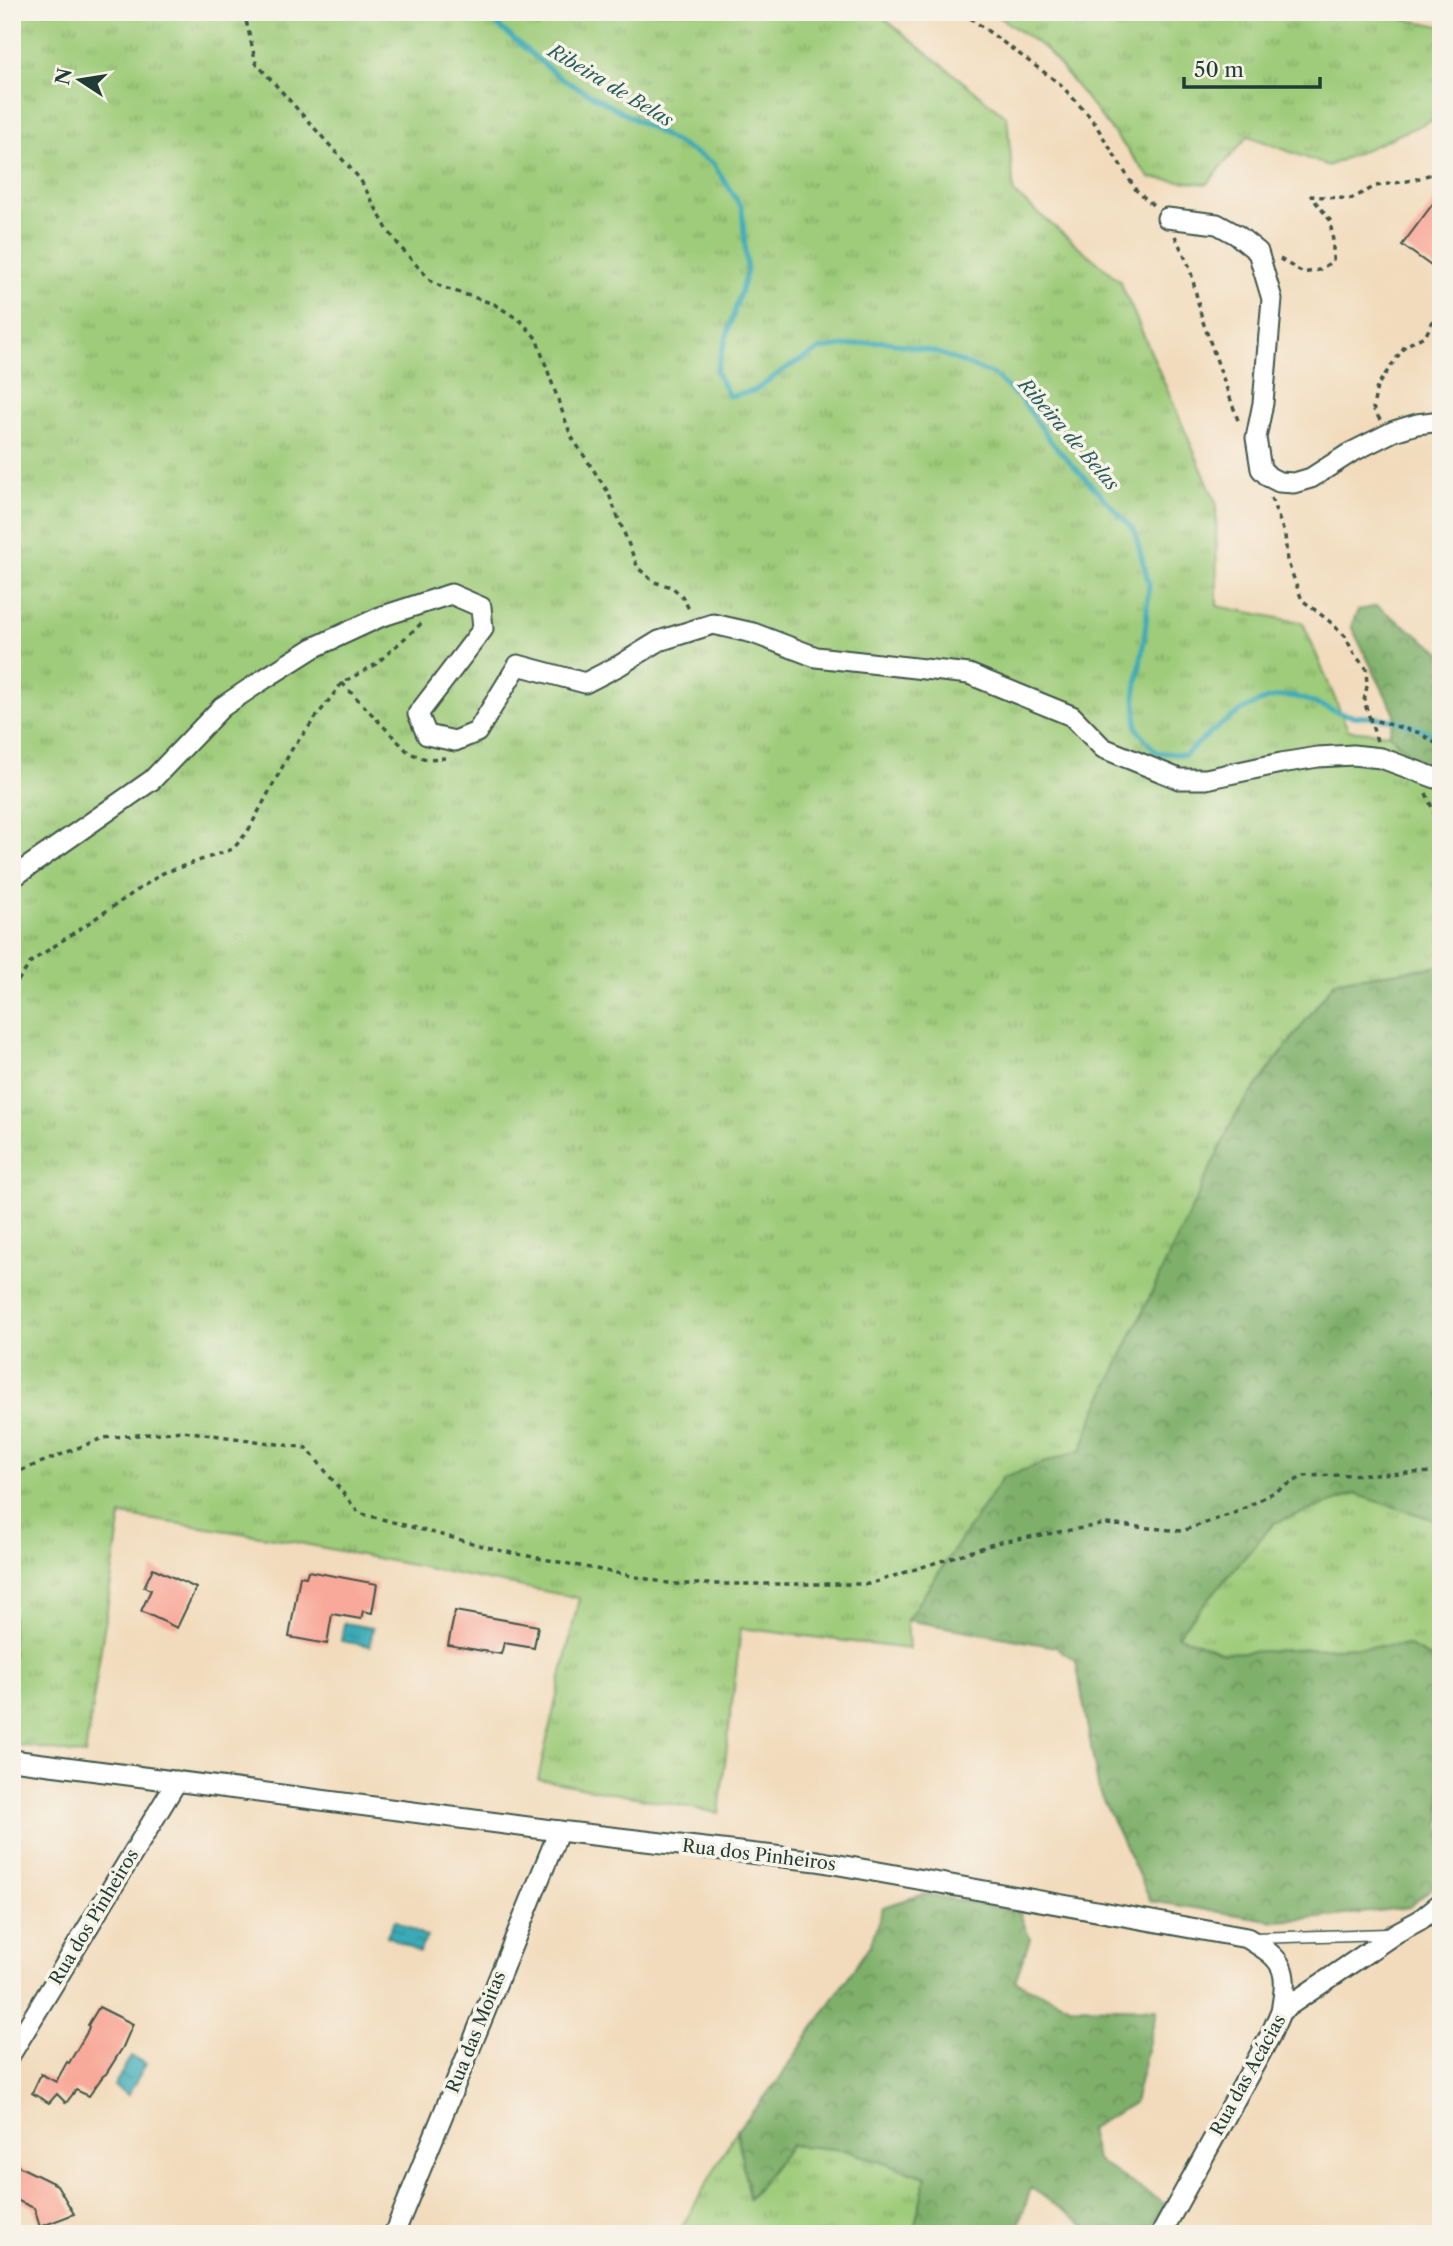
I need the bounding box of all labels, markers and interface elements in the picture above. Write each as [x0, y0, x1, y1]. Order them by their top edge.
water label: Ribeira de Belas [542, 38, 678, 132]
north arrow [46, 46, 116, 116]
scale bar [1184, 46, 1320, 90]
text: 50 m [1194, 57, 1244, 82]
text: N [51, 66, 77, 87]
water label: Ribeira de Belas [1012, 372, 1124, 496]
street label: Rua dos Pinheiros [681, 1835, 837, 1875]
street label: Rua dos Pinheiros [45, 1845, 143, 1989]
street label: Rua das Moitas [442, 1968, 510, 2096]
street label: Rua das Acácias [1206, 2011, 1290, 2139]

